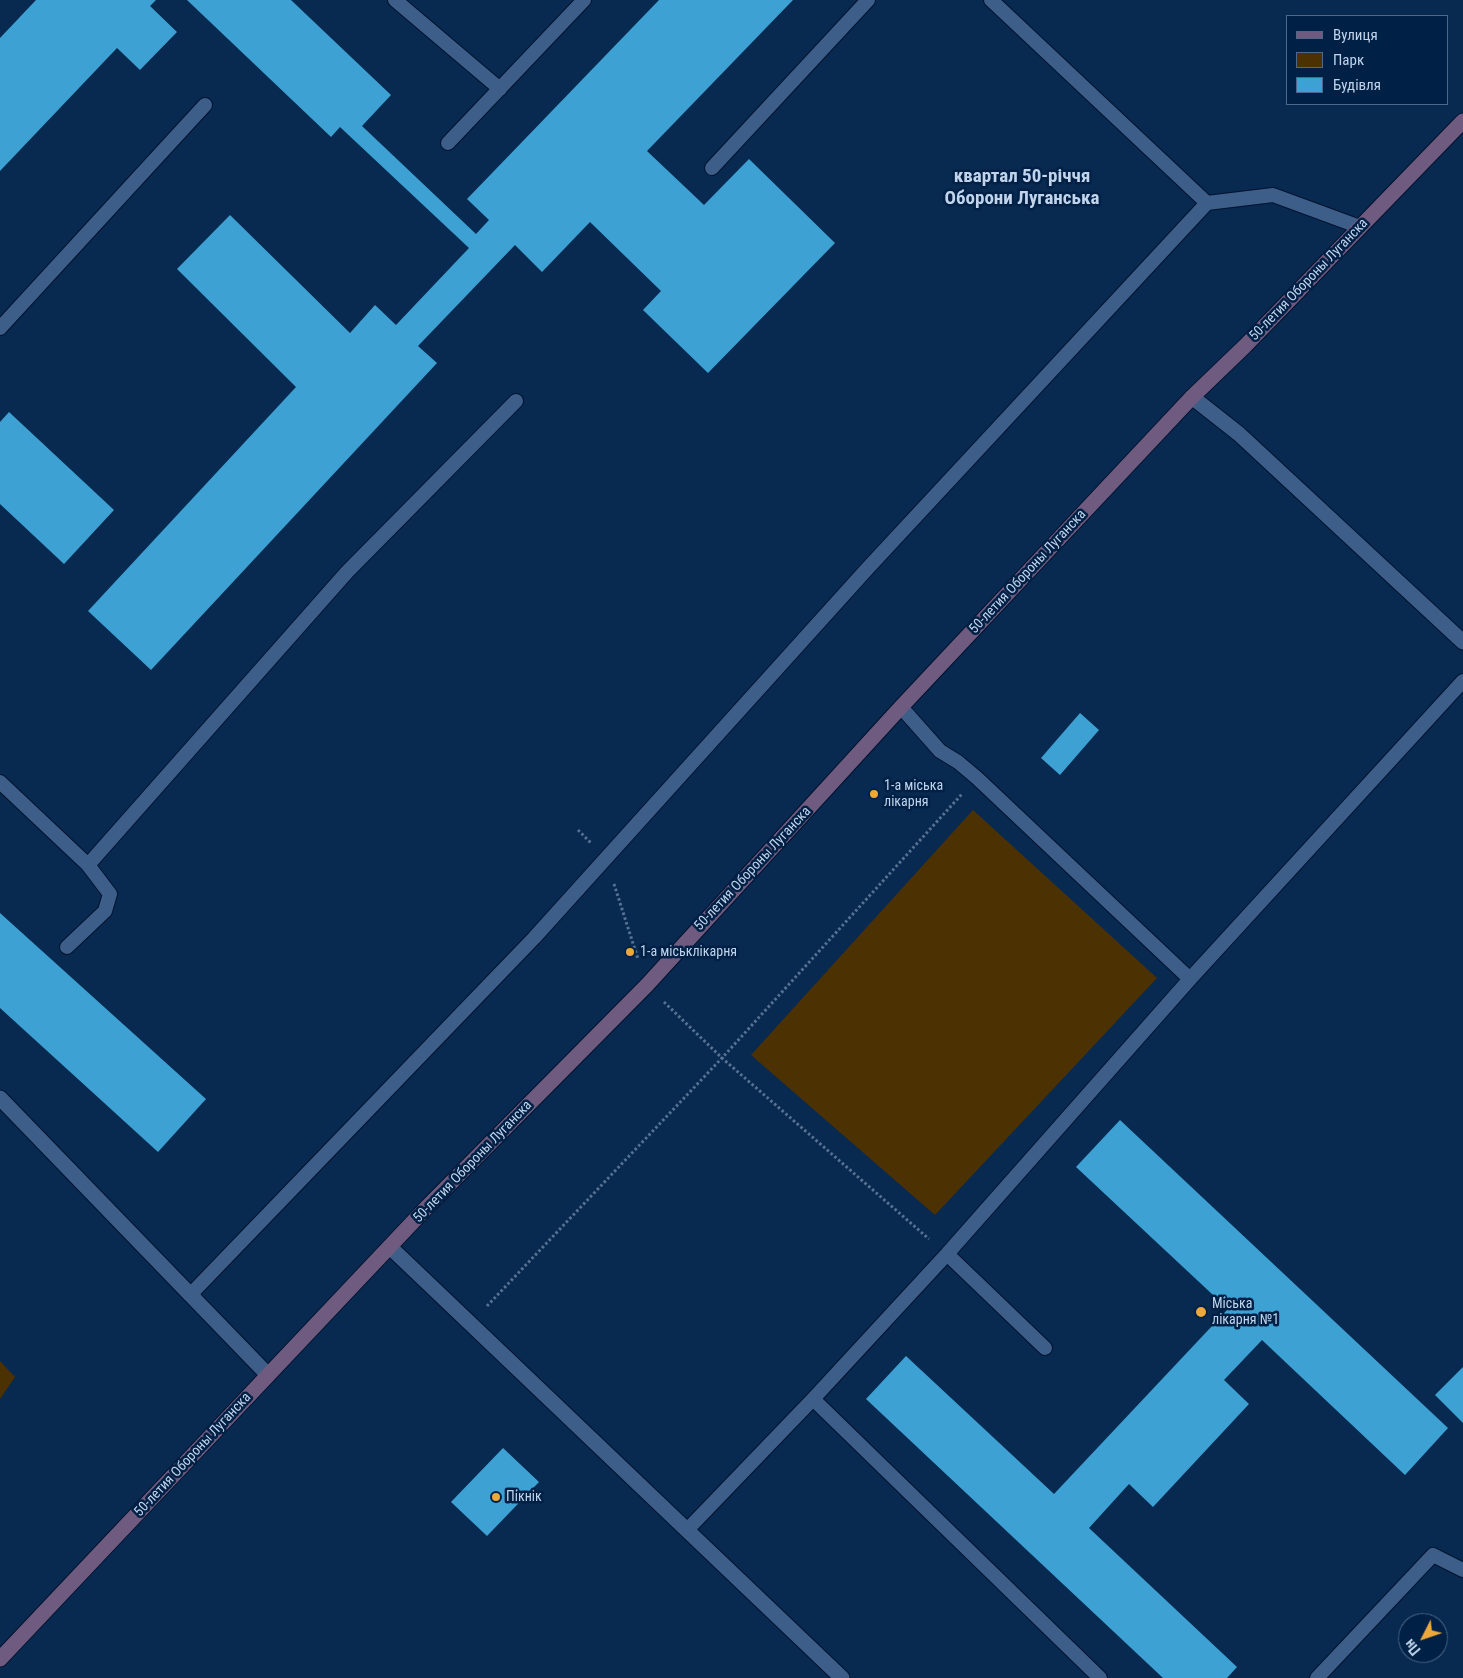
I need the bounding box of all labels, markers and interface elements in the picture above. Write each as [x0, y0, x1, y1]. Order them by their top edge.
legend [1286, 15, 1448, 105]
text: Вулиця [1333, 26, 1378, 44]
text: Парк [1333, 51, 1364, 69]
text: Будівля [1333, 76, 1381, 94]
district label: квартал 50-річчя Оборони Луганська [945, 166, 1099, 210]
street label: 50-летия Обороны Луганска [1246, 215, 1372, 345]
street label: 50-летия Обороны Луганска [966, 507, 1090, 637]
place label: 1-а міська лікарня [884, 778, 943, 810]
marker: 1-а міська лікарня [868, 788, 880, 800]
street label: 50-летия Обороны Луганска [691, 804, 815, 934]
place label: 1-а міськлікарня [640, 944, 737, 960]
marker: 1-а міськлікарня [624, 946, 636, 958]
street label: 50-летия Обороны Луганска [410, 1097, 536, 1227]
place label: Міська лікарня №1 [1212, 1296, 1279, 1328]
marker: Міська лікарня №1 [1194, 1305, 1208, 1319]
street label: 50-летия Обороны Луганска [131, 1390, 255, 1520]
place label: Пікнік [506, 1489, 542, 1505]
marker: Пікнік [490, 1491, 502, 1503]
north arrow [1398, 1613, 1448, 1663]
text: Пн [1401, 1636, 1424, 1658]

